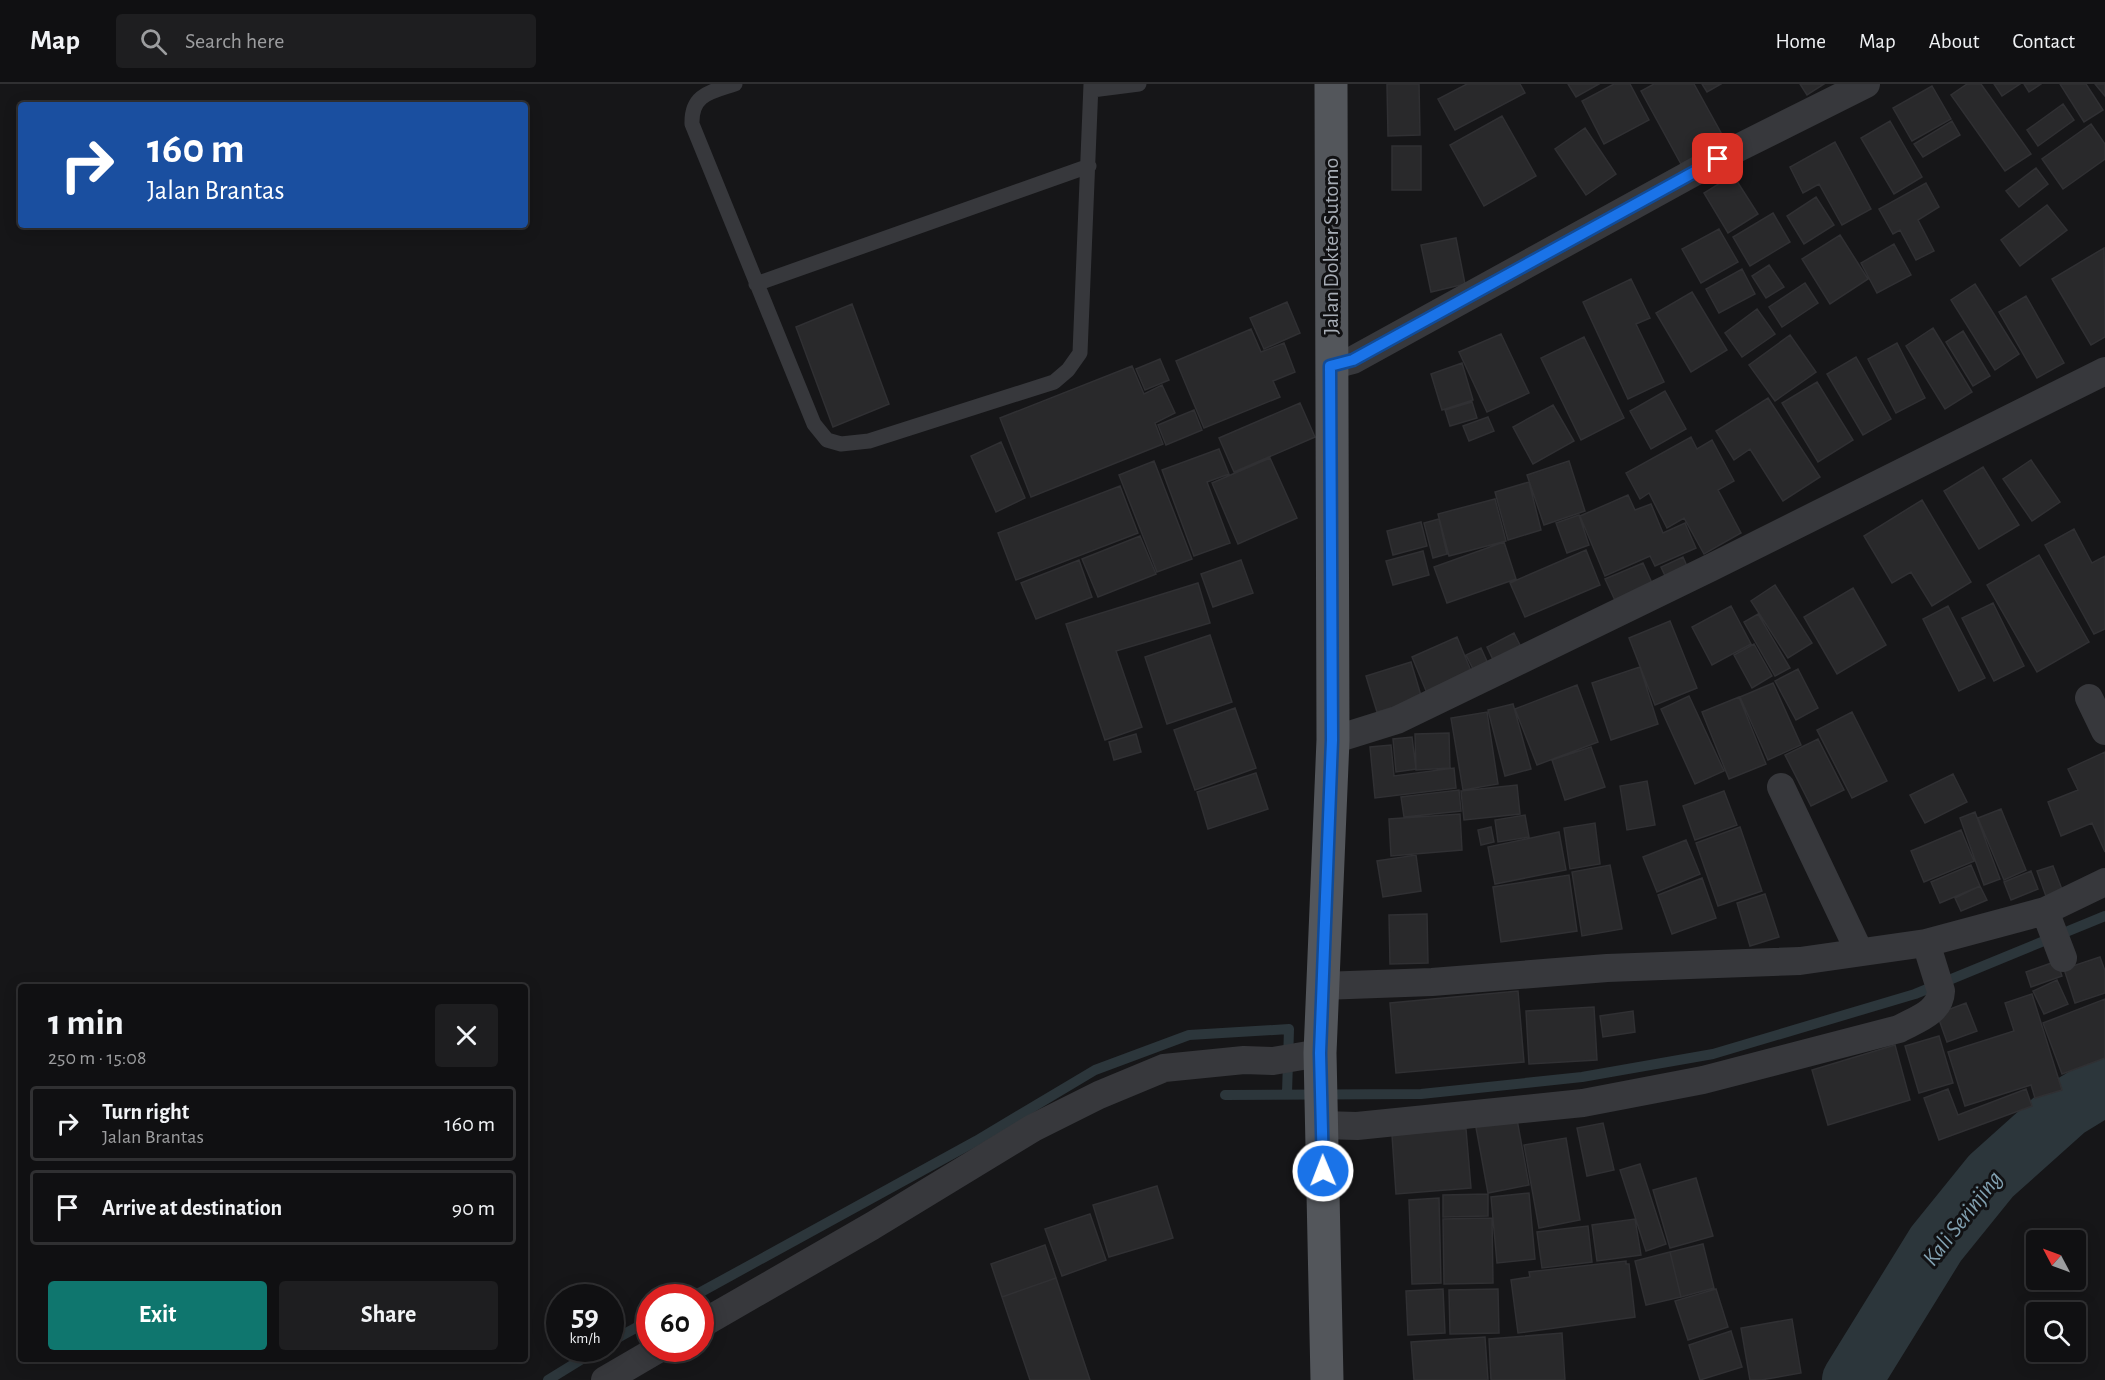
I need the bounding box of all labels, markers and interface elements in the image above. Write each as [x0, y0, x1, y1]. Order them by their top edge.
search box [116, 14, 536, 68]
icon: search [137, 25, 170, 58]
text: Map [30, 27, 80, 55]
text: Search here [185, 30, 284, 52]
text: Home [1775, 31, 1826, 52]
text: Map [1859, 31, 1896, 52]
text: About [1929, 31, 1979, 52]
text: Contact [2012, 31, 2075, 52]
icon: right [48, 126, 126, 204]
text: 160 m [147, 128, 245, 170]
pin [1692, 133, 1743, 184]
icon: arrive [1701, 142, 1734, 175]
street label: Jalan Dokter Sutomo [1320, 158, 1342, 334]
text: Jalan Brantas [147, 177, 284, 204]
button: close [435, 1004, 498, 1067]
text: 1 min [48, 1005, 124, 1041]
text: 250 m · 15:08 [48, 1048, 146, 1068]
text: Turn right [102, 1101, 189, 1123]
icon: right [51, 1107, 84, 1140]
text: 160 m [444, 1113, 495, 1135]
text: Jalan Brantas [102, 1127, 204, 1147]
position arrow [1291, 1139, 1355, 1203]
water label: Kali Serinjing [1918, 1167, 2007, 1271]
icon: arrive [51, 1191, 84, 1224]
text: Arrive at destination [102, 1197, 282, 1219]
text: 90 m [452, 1197, 495, 1219]
north arrow [2026, 1230, 2086, 1290]
map controls [2026, 1230, 2086, 1362]
button: Exit [48, 1281, 267, 1350]
button: Share [279, 1281, 498, 1350]
speed limit sign: 60 [636, 1284, 714, 1362]
text: 59 [571, 1301, 599, 1331]
button: search [2026, 1302, 2086, 1362]
text: km/h [570, 1331, 600, 1346]

